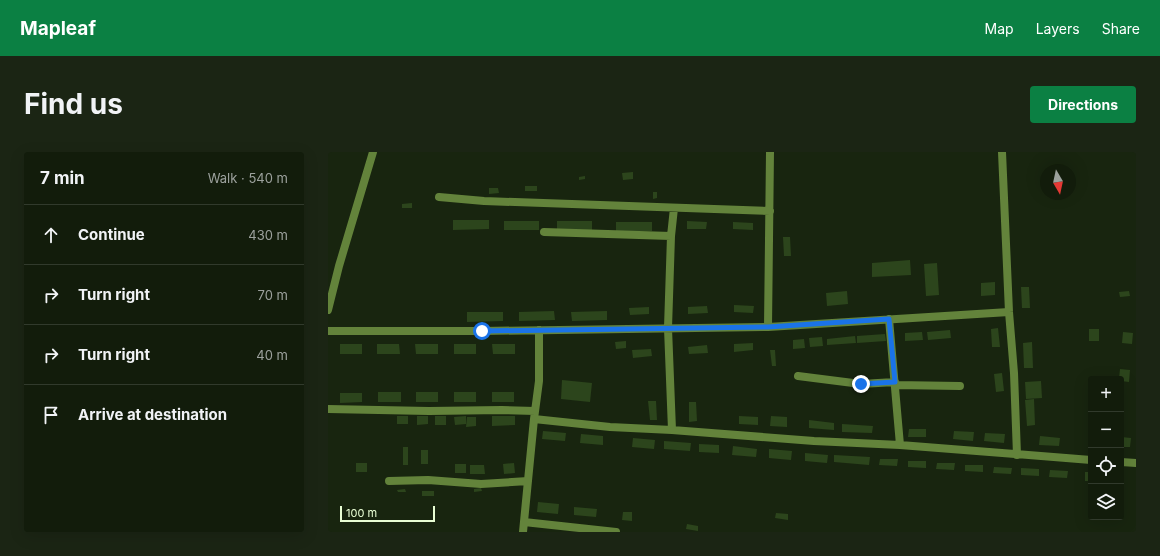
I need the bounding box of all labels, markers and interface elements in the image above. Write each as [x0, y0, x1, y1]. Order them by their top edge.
text: Mapleaf [20, 17, 96, 40]
text: Map [985, 20, 1014, 37]
text: Layers [1036, 20, 1080, 37]
text: Share [1102, 20, 1140, 37]
button: Directions [1030, 86, 1136, 123]
text: Find us [24, 87, 123, 121]
north arrow [1040, 164, 1076, 200]
text: 7 min [40, 168, 85, 188]
text: Walk · 540 m [208, 170, 288, 186]
icon: ahead [40, 224, 62, 246]
text: Continue [78, 225, 145, 244]
text: 430 m [248, 227, 288, 243]
icon: right [40, 284, 62, 306]
text: Turn right [78, 285, 150, 304]
text: 70 m [258, 287, 288, 303]
route start [473, 322, 491, 340]
icon: right [40, 344, 62, 366]
text: Turn right [78, 345, 150, 364]
text: 40 m [256, 347, 288, 363]
route end [852, 375, 870, 393]
map controls [1088, 376, 1124, 520]
button: + [1088, 376, 1124, 412]
icon: arrive [40, 404, 62, 426]
text: Arrive at destination [78, 405, 227, 424]
button: − [1088, 412, 1124, 448]
button: locate [1088, 448, 1124, 484]
button: layers [1088, 484, 1124, 520]
scale bar [340, 504, 435, 523]
text: 100 m [346, 506, 377, 520]

